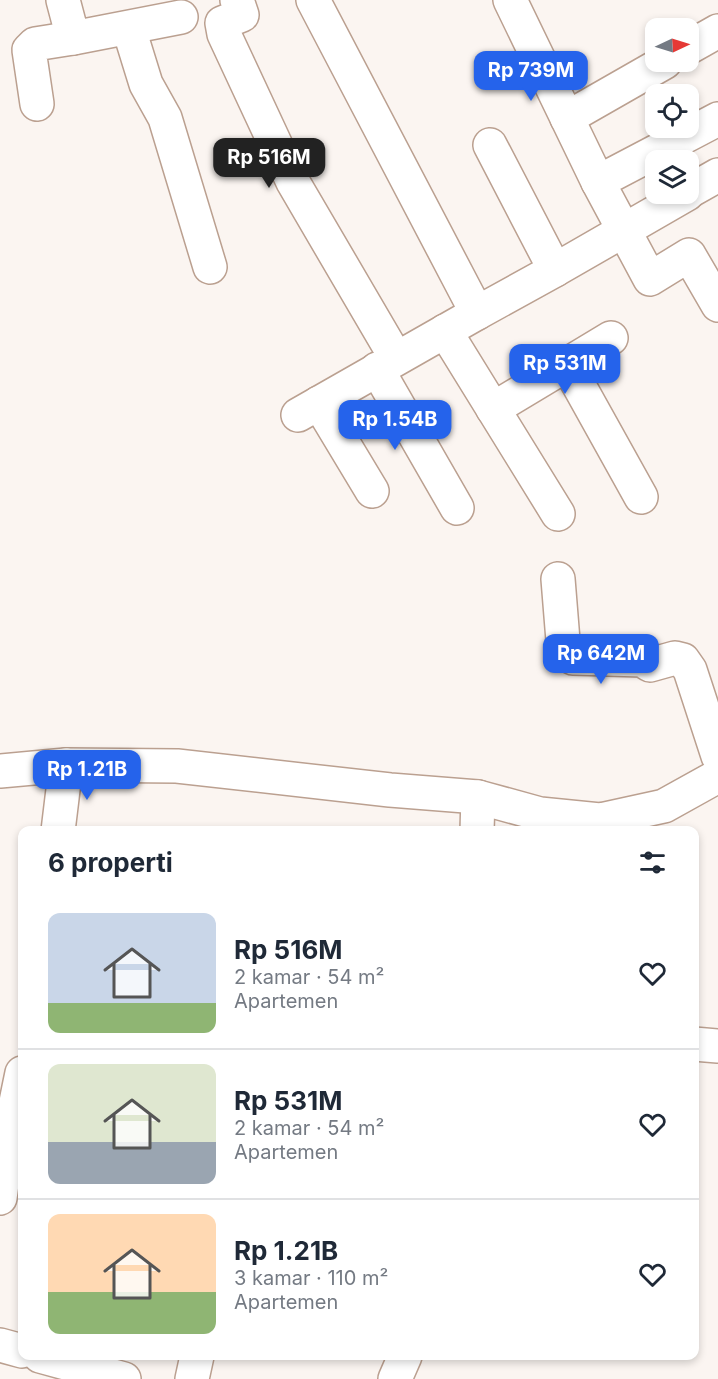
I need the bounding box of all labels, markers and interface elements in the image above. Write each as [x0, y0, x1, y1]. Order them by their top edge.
north arrow [645, 18, 699, 72]
map controls [645, 18, 699, 204]
pin: Rp 739M [476, 51, 586, 102]
text: Rp 739M [488, 58, 574, 82]
button: locate [645, 84, 699, 138]
pin: Rp 516M [214, 138, 324, 189]
text: Rp 516M [227, 145, 311, 169]
button: layers [645, 150, 699, 204]
pin: Rp 531M [510, 344, 620, 395]
text: Rp 531M [523, 351, 607, 375]
pin: Rp 1.54B [333, 400, 457, 451]
text: Rp 1.54B [352, 407, 438, 431]
pin: Rp 642M [546, 634, 656, 685]
text: Rp 642M [557, 641, 645, 665]
pin: Rp 1.21B [25, 750, 149, 801]
text: Rp 1.21B [47, 757, 127, 781]
icon: filters [636, 846, 669, 879]
text: 6 properti [48, 847, 173, 878]
text: Rp 516M [234, 934, 343, 965]
icon: home [96, 937, 168, 1009]
icon: heart [636, 957, 669, 990]
text: 2 kamar · 54 m² [234, 965, 384, 989]
text: Apartemen [234, 989, 338, 1013]
text: Rp 531M [234, 1085, 342, 1116]
icon: home [96, 1088, 168, 1160]
icon: heart [636, 1108, 669, 1141]
text: 2 kamar · 54 m² [234, 1116, 384, 1140]
text: Apartemen [234, 1140, 338, 1164]
text: Rp 1.21B [234, 1235, 338, 1266]
icon: home [96, 1238, 168, 1310]
icon: heart [636, 1258, 669, 1291]
text: 3 kamar · 110 m² [234, 1266, 388, 1290]
text: Apartemen [234, 1290, 338, 1314]

